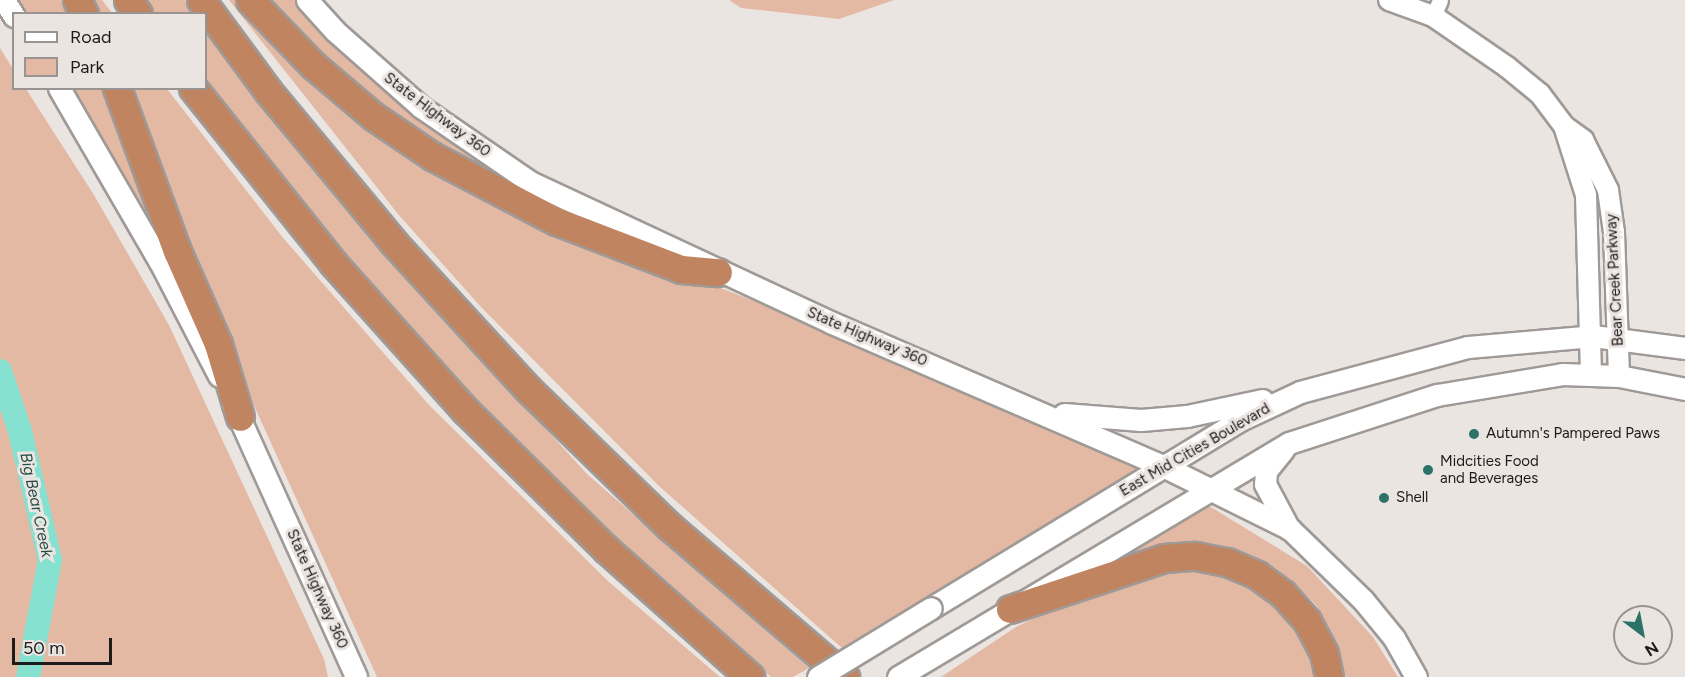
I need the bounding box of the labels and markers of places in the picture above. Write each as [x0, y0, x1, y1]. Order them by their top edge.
place label: Autumn's Pampered Paws [1486, 425, 1660, 443]
marker: Autumn's Pampered Paws [1467, 427, 1481, 441]
place label: Midcities Food and Beverages [1440, 452, 1539, 487]
marker: Midcities Food and Beverages [1421, 463, 1435, 477]
place label: Shell [1396, 489, 1428, 507]
marker: Shell [1377, 491, 1391, 505]

